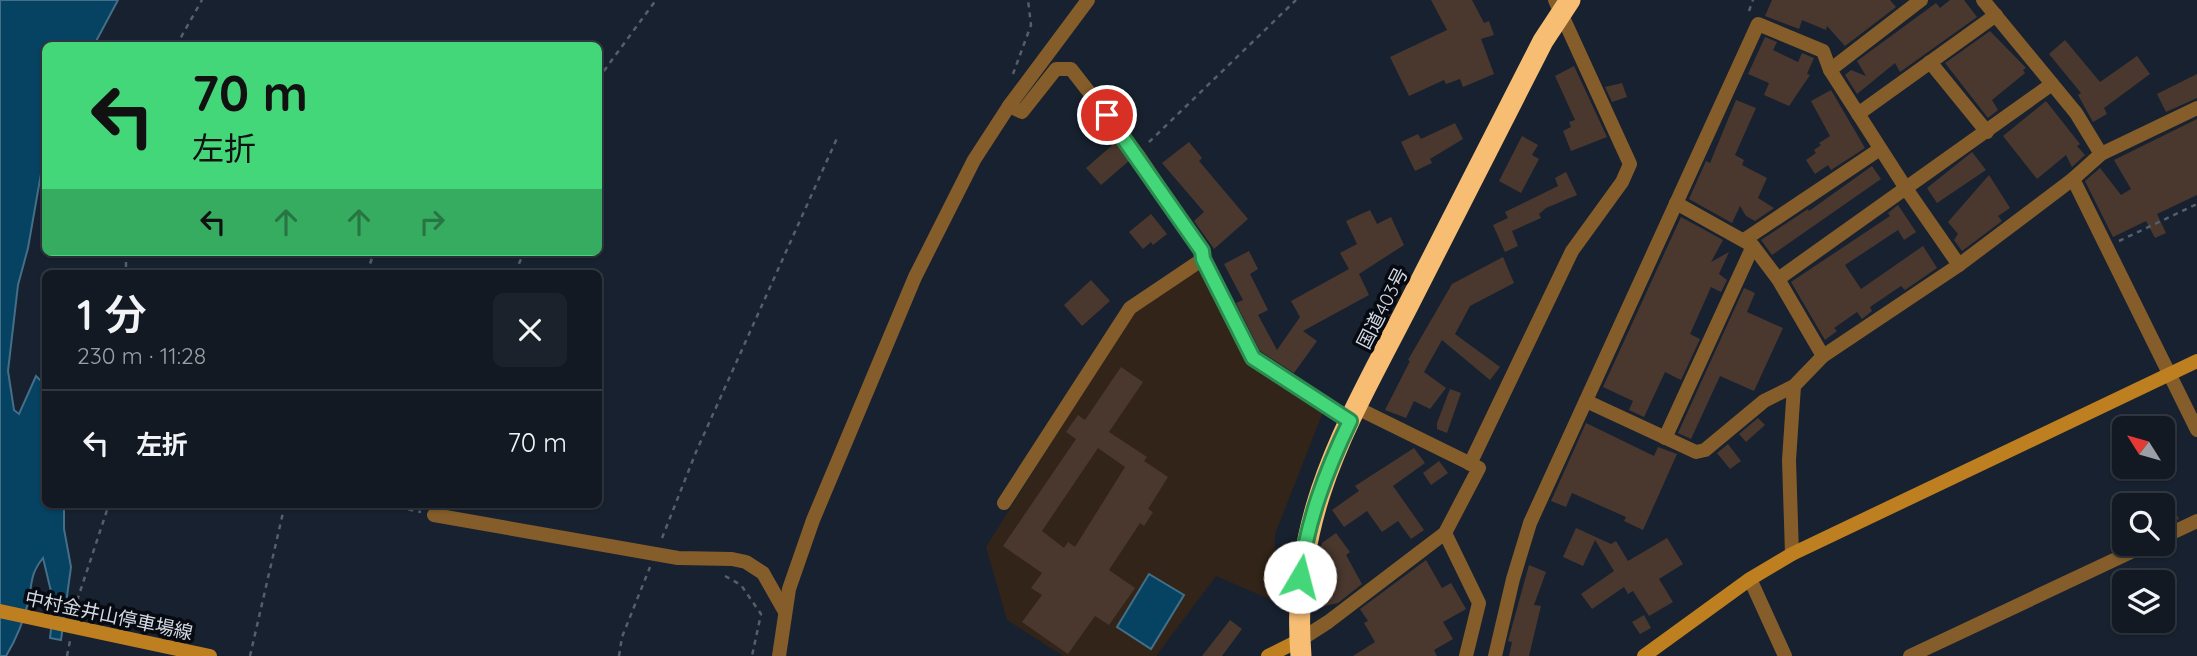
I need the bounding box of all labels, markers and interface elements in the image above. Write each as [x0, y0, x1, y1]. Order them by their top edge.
text: 70 m [192, 62, 308, 123]
icon: left [77, 70, 168, 161]
pin [1077, 85, 1137, 145]
icon: arrive [1088, 96, 1126, 134]
text: 左折 [192, 128, 256, 168]
icon: left [194, 203, 232, 241]
icon: ahead [267, 203, 305, 241]
icon: ahead [340, 203, 378, 241]
icon: right [413, 203, 451, 241]
street label: 国道403号 [1351, 263, 1413, 353]
text: 1 分 [77, 288, 147, 341]
button: close [493, 293, 567, 367]
text: 230 m · 11:28 [77, 341, 206, 370]
north arrow [2112, 416, 2175, 480]
map controls [2112, 416, 2175, 633]
icon: left [77, 424, 115, 462]
text: 70 m [507, 426, 567, 459]
text: 左折 [136, 428, 188, 461]
button: search [2112, 493, 2175, 556]
position arrow [1263, 540, 1337, 614]
button: layers [2112, 570, 2175, 633]
street label: 中村金井山停車場線 [23, 585, 195, 645]

